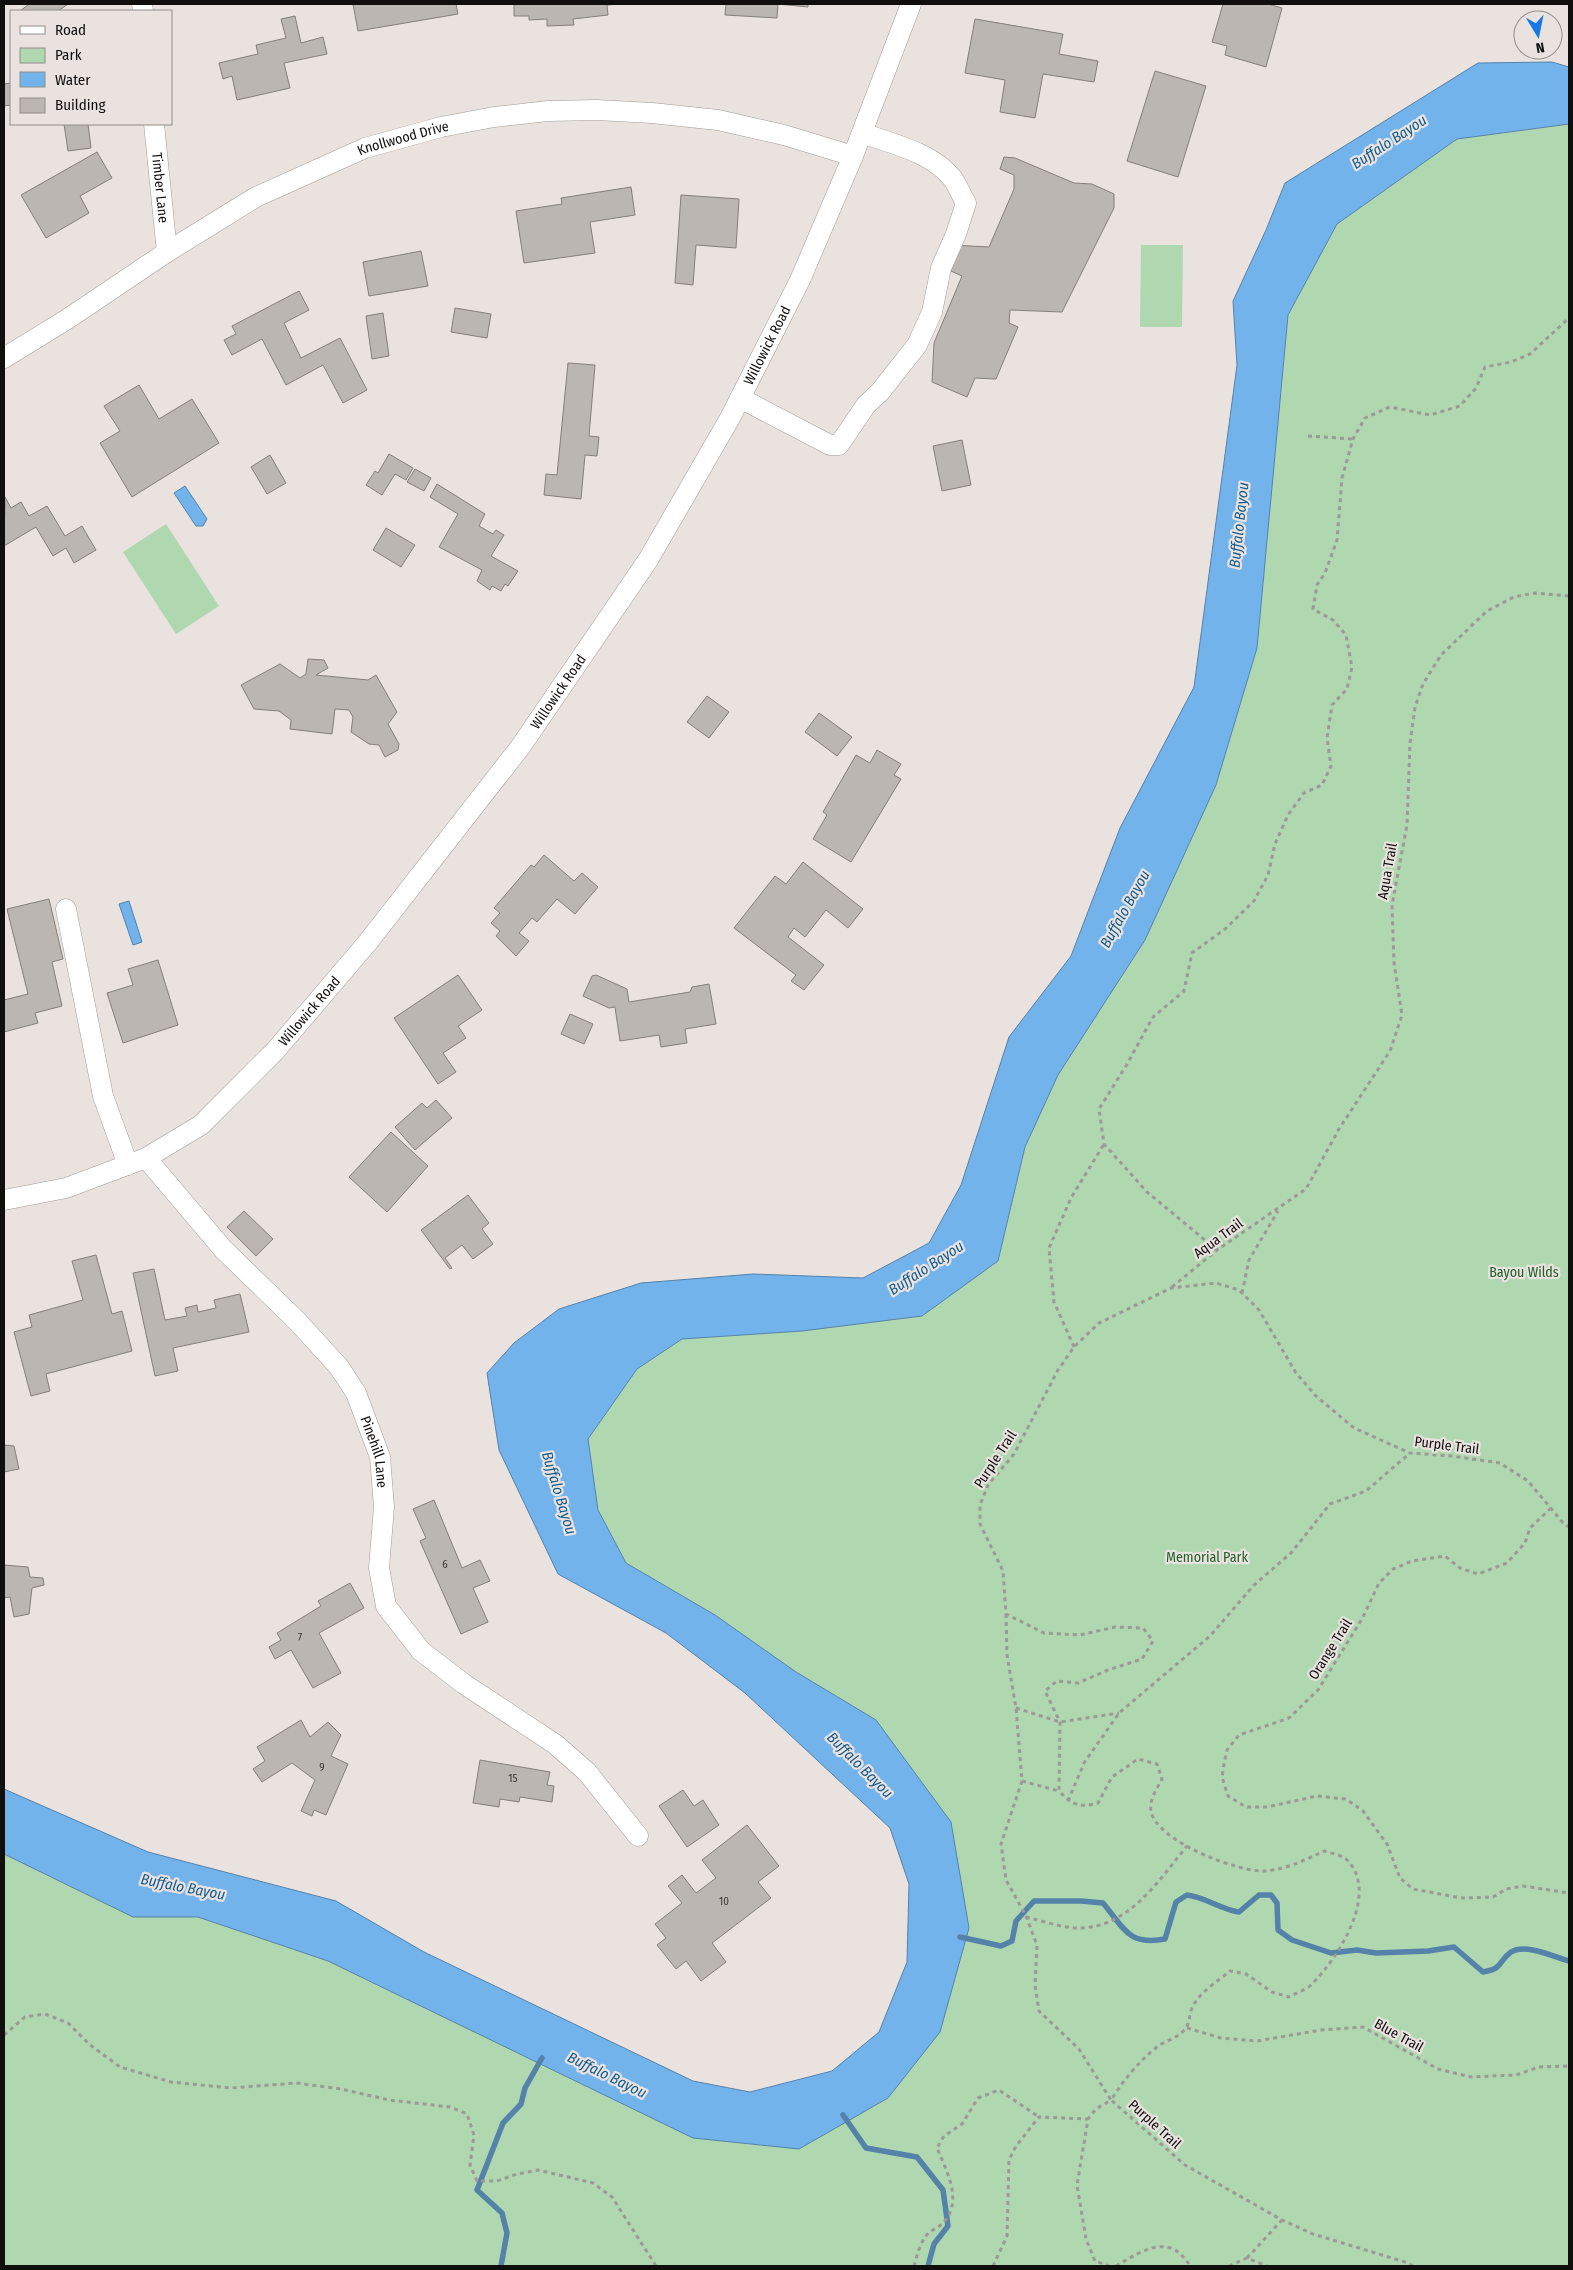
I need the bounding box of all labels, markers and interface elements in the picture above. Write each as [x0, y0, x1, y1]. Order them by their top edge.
legend [10, 10, 172, 125]
north arrow [1513, 10, 1563, 60]
text: Road [55, 21, 86, 39]
text: N [1535, 38, 1546, 56]
text: Park [55, 46, 82, 64]
text: Water [55, 71, 91, 89]
text: Building [55, 96, 106, 114]
water label: Buffalo Bayou [1348, 111, 1430, 173]
street label: Knollwood Drive [355, 118, 450, 159]
street label: Timber Lane [148, 152, 172, 224]
street label: Willowick Road [740, 303, 794, 388]
water label: Buffalo Bayou [1226, 481, 1252, 569]
street label: Willowick Road [527, 652, 590, 732]
street label: Aqua Trail [1374, 841, 1401, 901]
water label: Buffalo Bayou [1096, 867, 1154, 951]
street label: Willowick Road [275, 973, 344, 1050]
street label: Aqua Trail [1190, 1215, 1247, 1262]
water label: Buffalo Bayou [885, 1237, 967, 1299]
park label: Bayou Wilds [1489, 1264, 1559, 1281]
street label: Pinehill Lane [356, 1414, 390, 1489]
street label: Purple Trail [971, 1427, 1020, 1491]
street label: Purple Trail [1414, 1433, 1481, 1458]
water label: Buffalo Bayou [538, 1449, 580, 1537]
park label: Memorial Park [1166, 1549, 1248, 1566]
house number: 6 [442, 1558, 448, 1571]
street label: Orange Trail [1305, 1615, 1356, 1683]
house number: 7 [298, 1631, 303, 1644]
water label: Buffalo Bayou [823, 1728, 897, 1802]
house number: 9 [319, 1761, 325, 1774]
house number: 15 [508, 1772, 518, 1785]
water label: Buffalo Bayou [139, 1870, 227, 1904]
house number: 10 [719, 1895, 729, 1908]
street label: Blue Trail [1371, 2015, 1427, 2056]
water label: Buffalo Bayou [564, 2048, 650, 2102]
street label: Purple Trail [1125, 2096, 1185, 2153]

